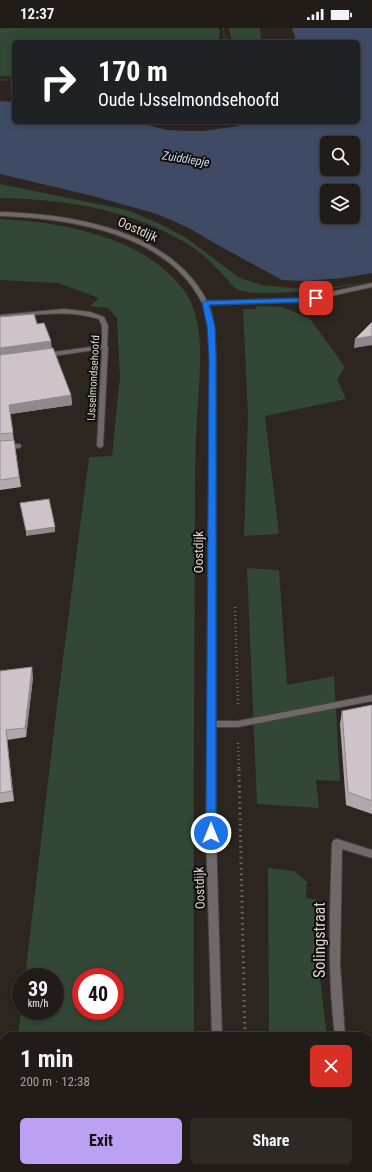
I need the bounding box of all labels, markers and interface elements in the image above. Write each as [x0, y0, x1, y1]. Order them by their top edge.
text: 12:37 [20, 5, 54, 23]
text: 170 m [98, 55, 168, 88]
icon: right [32, 56, 84, 108]
text: Oude IJsselmondsehoofd [98, 89, 279, 110]
map controls [320, 136, 360, 224]
button: search [320, 136, 360, 176]
water label: Zuiddiepje [160, 148, 211, 170]
button: layers [320, 184, 360, 224]
street label: Oostdijk [115, 214, 160, 245]
pin [299, 281, 333, 315]
icon: arrive [305, 287, 327, 309]
street label: IJsselmondsehoofd [85, 335, 102, 421]
street label: Oostdijk [191, 531, 206, 573]
position arrow [190, 812, 232, 854]
street label: Oostdijk [191, 866, 208, 909]
street label: Solingstraat [310, 902, 329, 978]
speed limit sign: 40 [72, 968, 124, 1020]
text: 39 [28, 977, 48, 1001]
text: km/h [28, 998, 48, 1009]
text: 1 min [20, 1045, 73, 1073]
button: close [310, 1045, 352, 1087]
text: 200 m · 12:38 [20, 1074, 90, 1089]
button: Exit [20, 1118, 182, 1164]
button: Share [190, 1118, 352, 1164]

